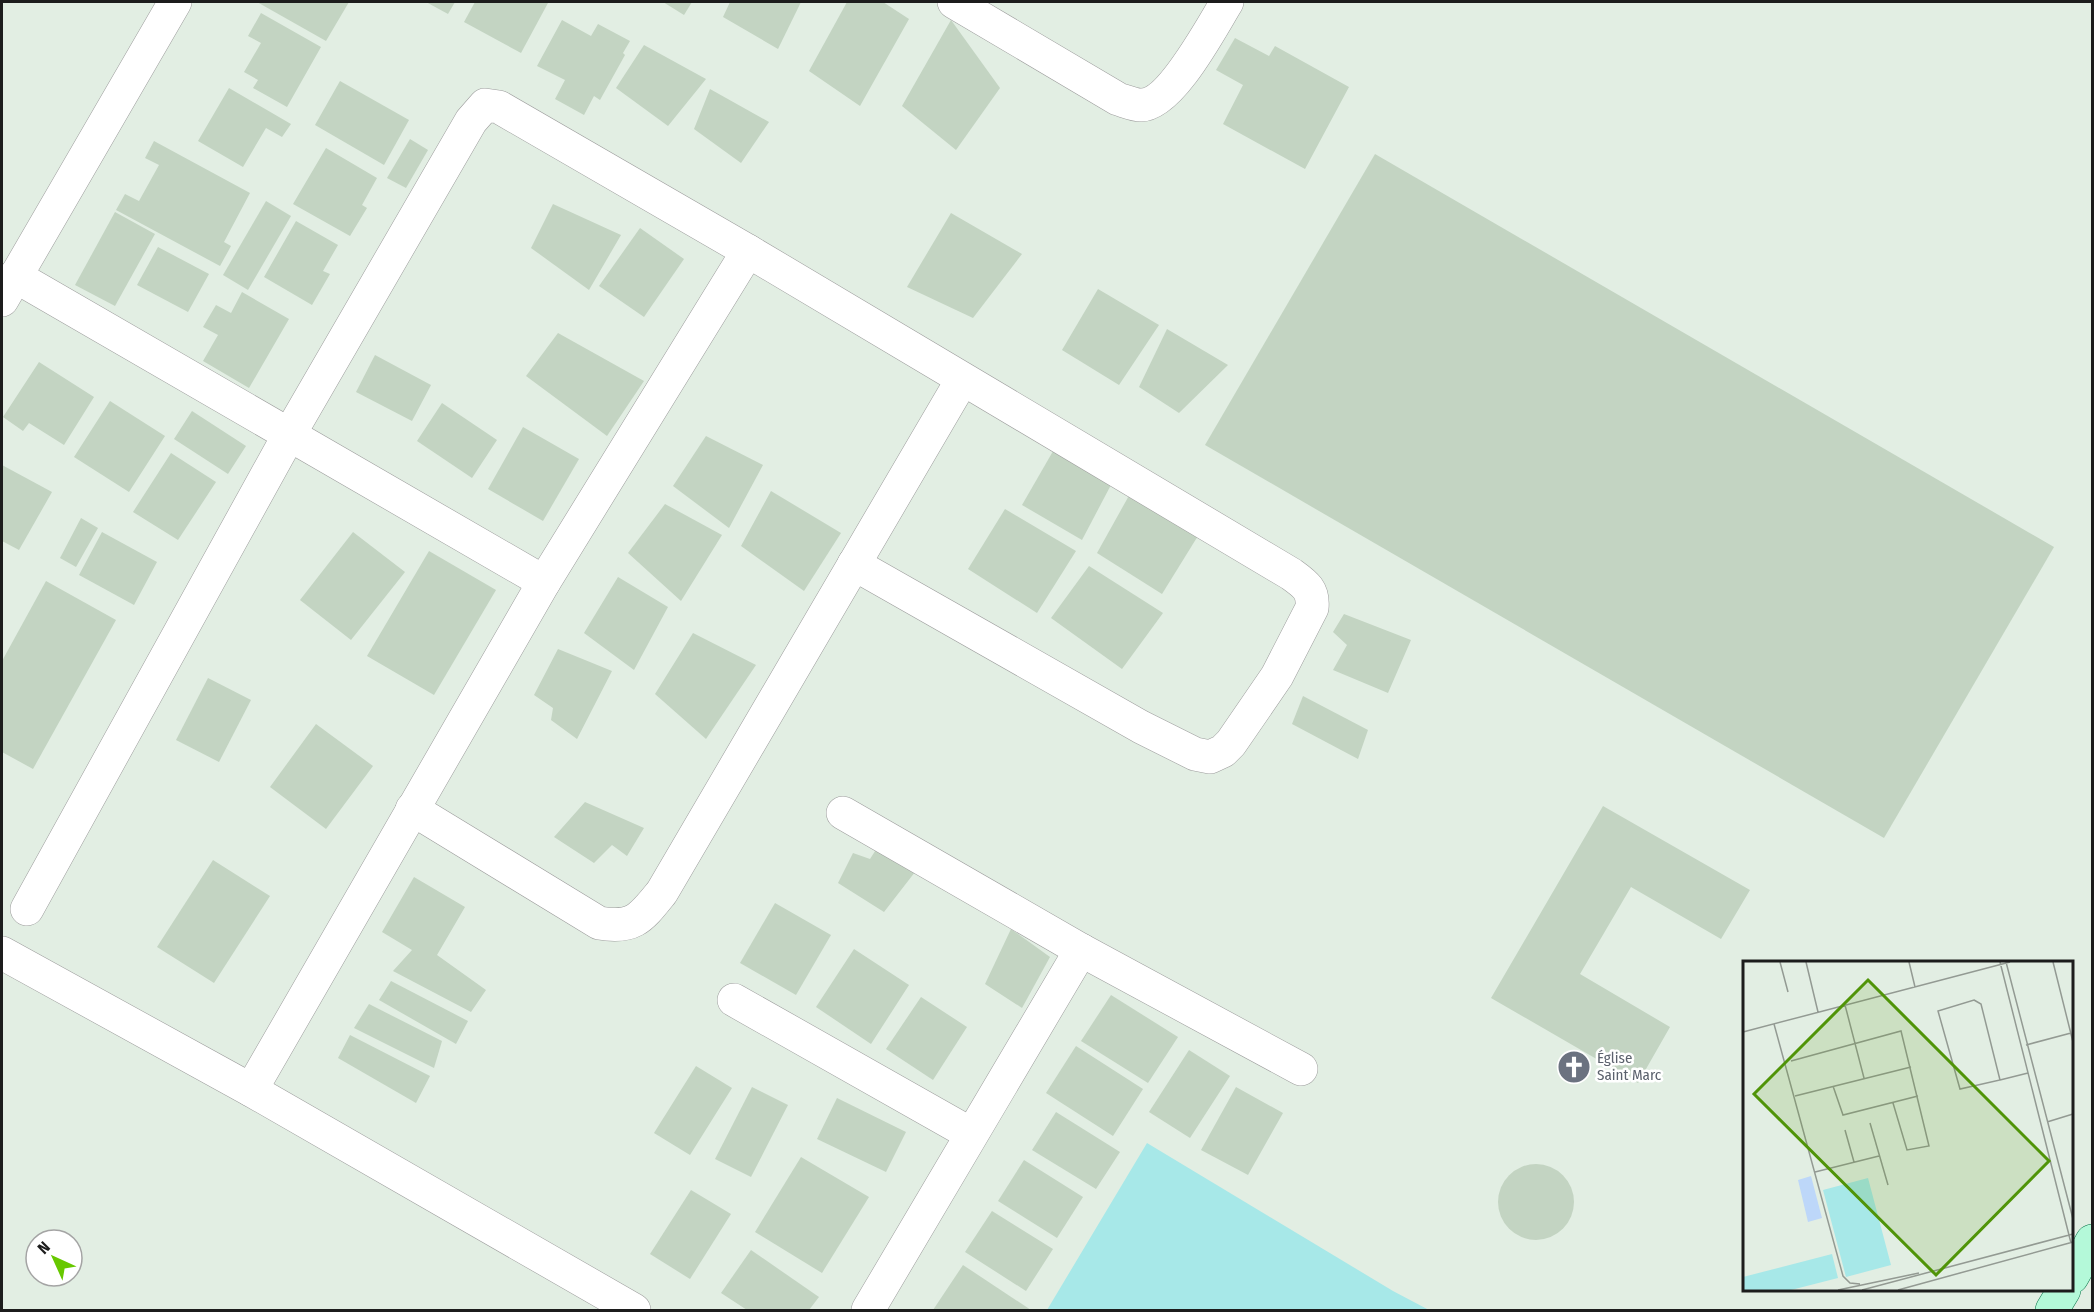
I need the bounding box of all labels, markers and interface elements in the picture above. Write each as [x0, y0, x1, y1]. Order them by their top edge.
inset map [1743, 961, 2073, 1291]
church icon: Église Saint Marc [1556, 1049, 1592, 1085]
place label: Église Saint Marc [1597, 1049, 1662, 1084]
north arrow [24, 1228, 84, 1288]
text: N [34, 1238, 54, 1258]

